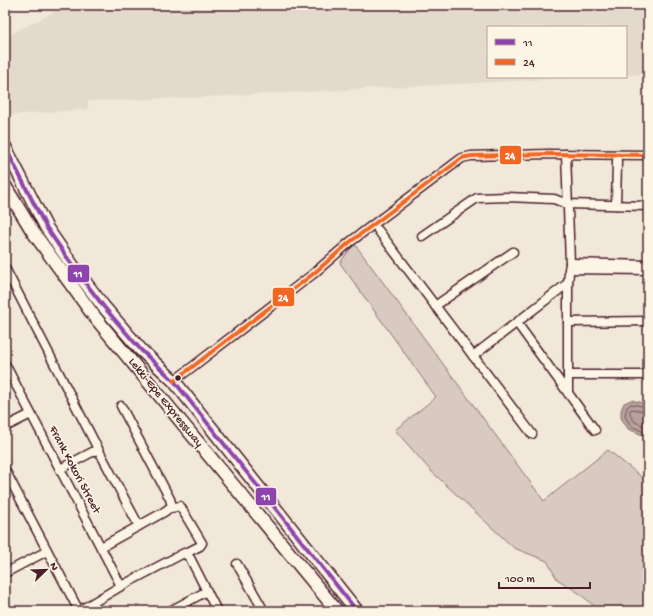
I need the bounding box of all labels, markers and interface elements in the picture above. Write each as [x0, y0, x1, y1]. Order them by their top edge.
legend [487, 26, 627, 78]
text: 11 [522, 37, 533, 51]
text: 24 [523, 57, 535, 71]
line badge: 24 [499, 145, 522, 165]
text: 24 [505, 151, 516, 163]
line badge: 11 [67, 264, 90, 283]
text: 11 [73, 269, 82, 281]
line badge: 24 [272, 287, 295, 307]
text: 24 [278, 293, 289, 305]
street label: Lekki-Epe Expressway [125, 355, 205, 451]
unlabelled marker [173, 373, 183, 383]
street label: Frank Kokori Street [45, 423, 103, 517]
line badge: 11 [255, 487, 277, 506]
text: 11 [261, 492, 270, 504]
north arrow [26, 550, 66, 590]
text: N [46, 561, 60, 573]
scale bar [499, 564, 590, 590]
text: 100 m [504, 573, 535, 587]

